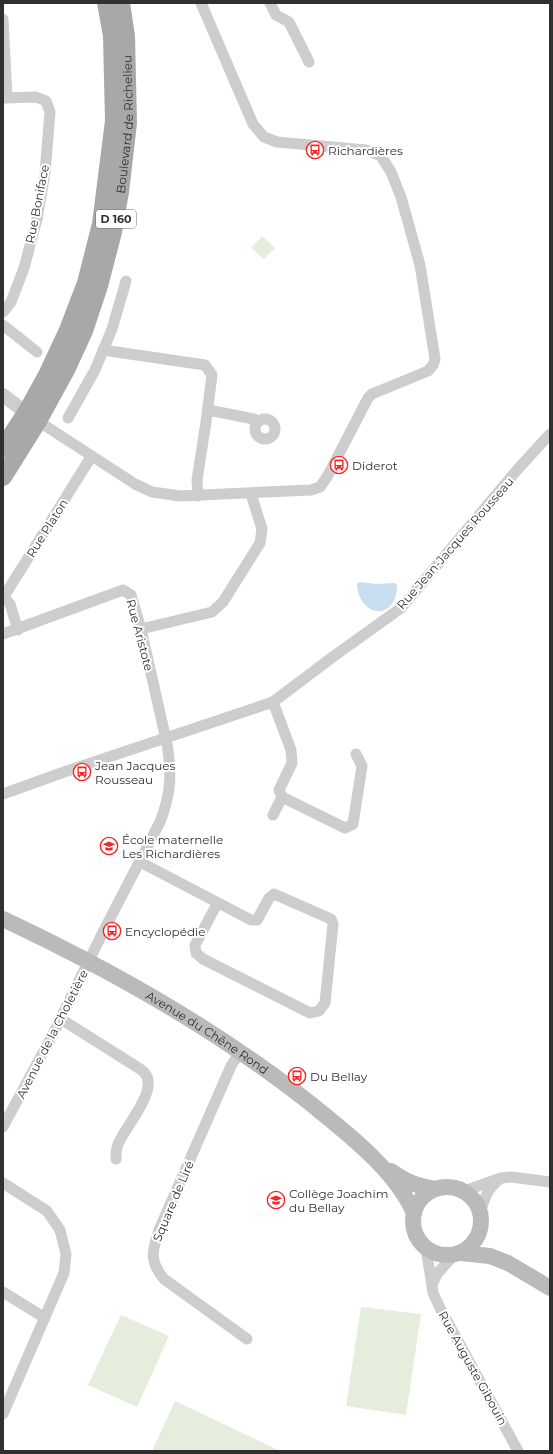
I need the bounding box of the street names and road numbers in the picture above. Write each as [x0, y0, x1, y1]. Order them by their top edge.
street label: Boulevard de Richelieu [112, 55, 136, 194]
street label: Rue Boniface [22, 163, 52, 245]
road number: D 160 [96, 210, 136, 228]
street label: Rue Jean-Jacques Rousseau [394, 474, 516, 612]
street label: Rue Platon [23, 496, 71, 560]
street label: Rue Aristote [123, 598, 157, 672]
street label: Avenue de la Choletière [13, 967, 91, 1101]
street label: Avenue du Chêne Rond [144, 987, 272, 1077]
street label: Square de Liré [149, 1158, 197, 1244]
street label: Rue Auguste Gibouin [435, 1308, 511, 1428]

